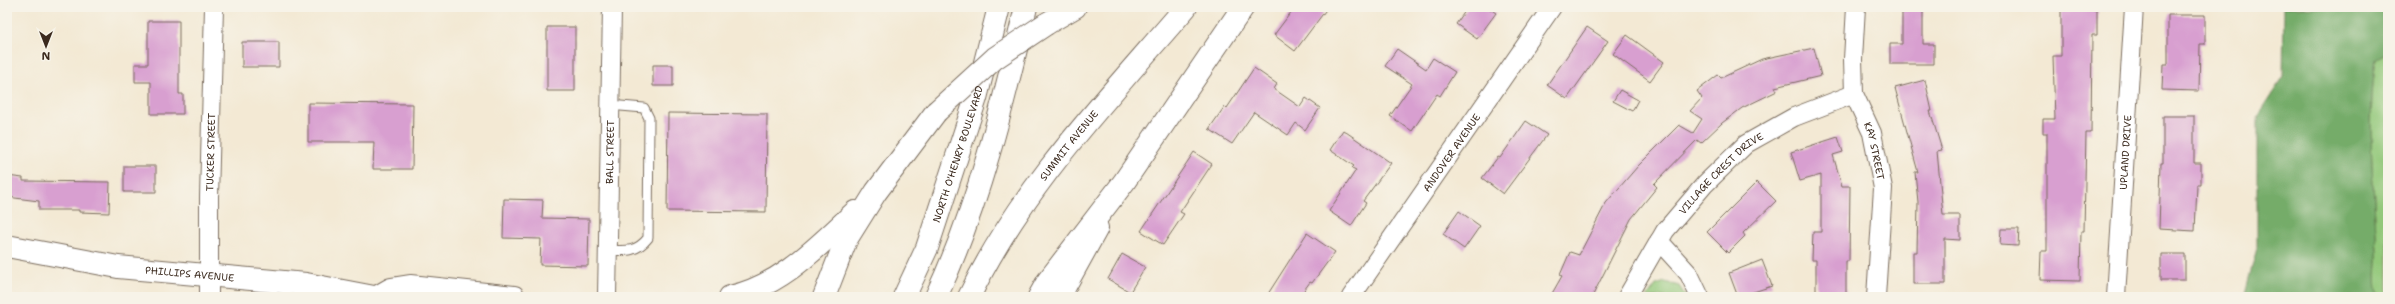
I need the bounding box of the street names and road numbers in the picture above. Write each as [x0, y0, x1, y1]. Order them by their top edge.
street label: NORTH O'HENRY BOULEVARD [929, 84, 985, 224]
street label: SUMMIT AVENUE [1036, 107, 1101, 183]
street label: ANDOVER AVENUE [1420, 111, 1483, 194]
street label: TUCKER STREET [203, 113, 218, 191]
street label: UPLAND DRIVE [2116, 115, 2134, 190]
street label: BALL STREET [602, 120, 617, 184]
street label: KAY STREET [1861, 120, 1888, 181]
street label: VILLAGE CREST DRIVE [1676, 129, 1765, 217]
street label: PHILLIPS AVENUE [145, 263, 235, 284]

